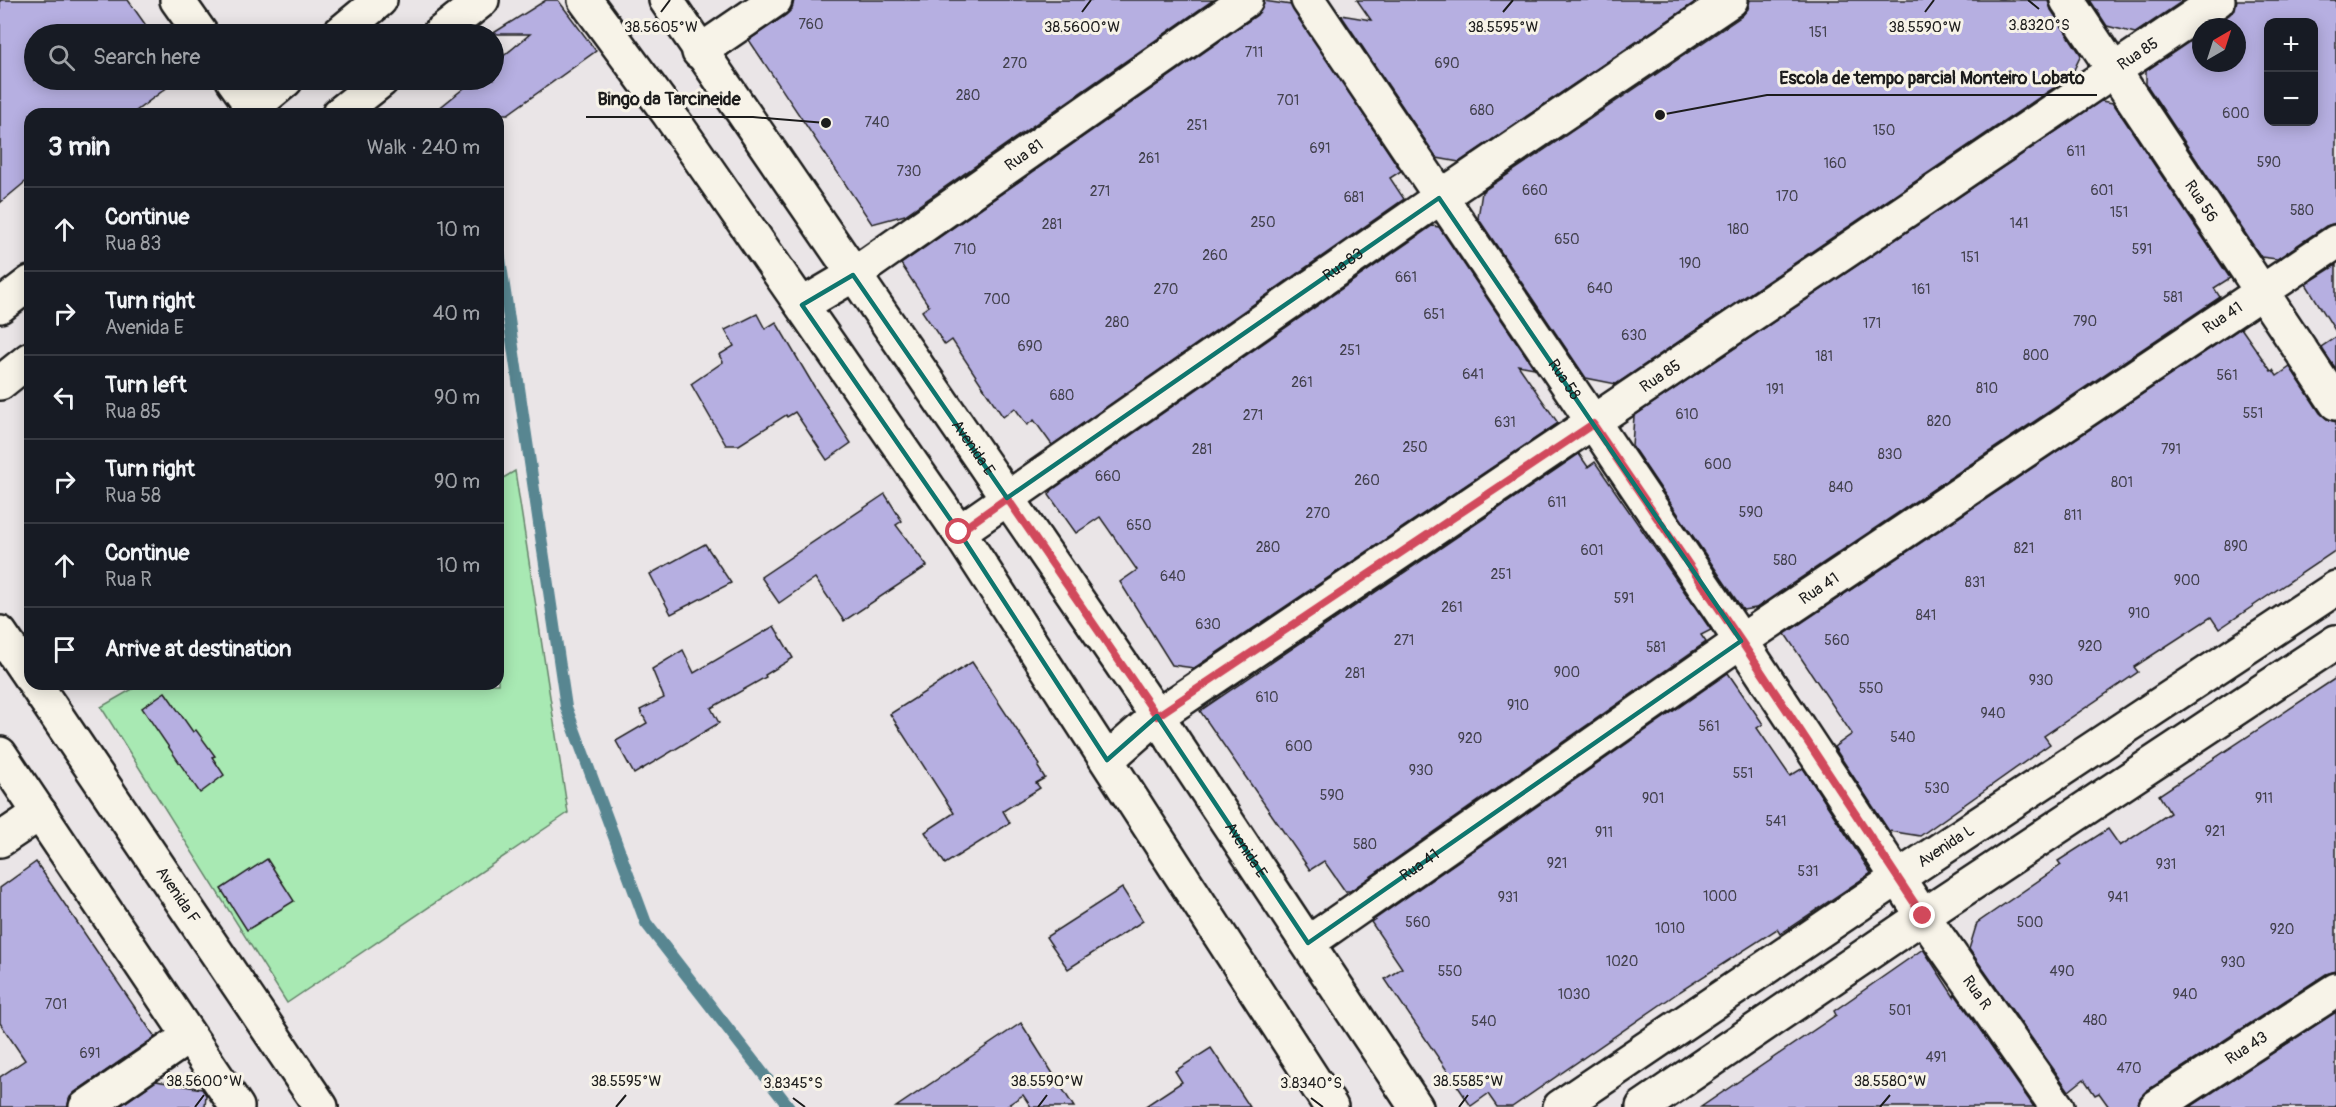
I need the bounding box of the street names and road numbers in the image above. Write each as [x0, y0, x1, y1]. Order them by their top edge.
street label: Rua 85 [2114, 33, 2162, 75]
street label: Rua 81 [1001, 135, 1047, 176]
street label: Rua 56 [2180, 176, 2223, 226]
street label: Rua 83 [1319, 244, 1367, 286]
street label: Rua 41 [2199, 297, 2247, 338]
street label: Rua 58 [1543, 355, 1585, 404]
street label: Rua 85 [1636, 355, 1685, 397]
street label: Avenida E [947, 416, 999, 480]
street label: Rua 41 [1795, 568, 1843, 609]
street label: Avenida E [1220, 818, 1272, 882]
street label: Avenida L [1914, 820, 1978, 872]
street label: Rua 41 [1396, 844, 1443, 886]
street label: Avenida F [151, 863, 204, 928]
street label: Rua R [1958, 972, 1996, 1014]
street label: Rua 43 [2222, 1027, 2272, 1069]

